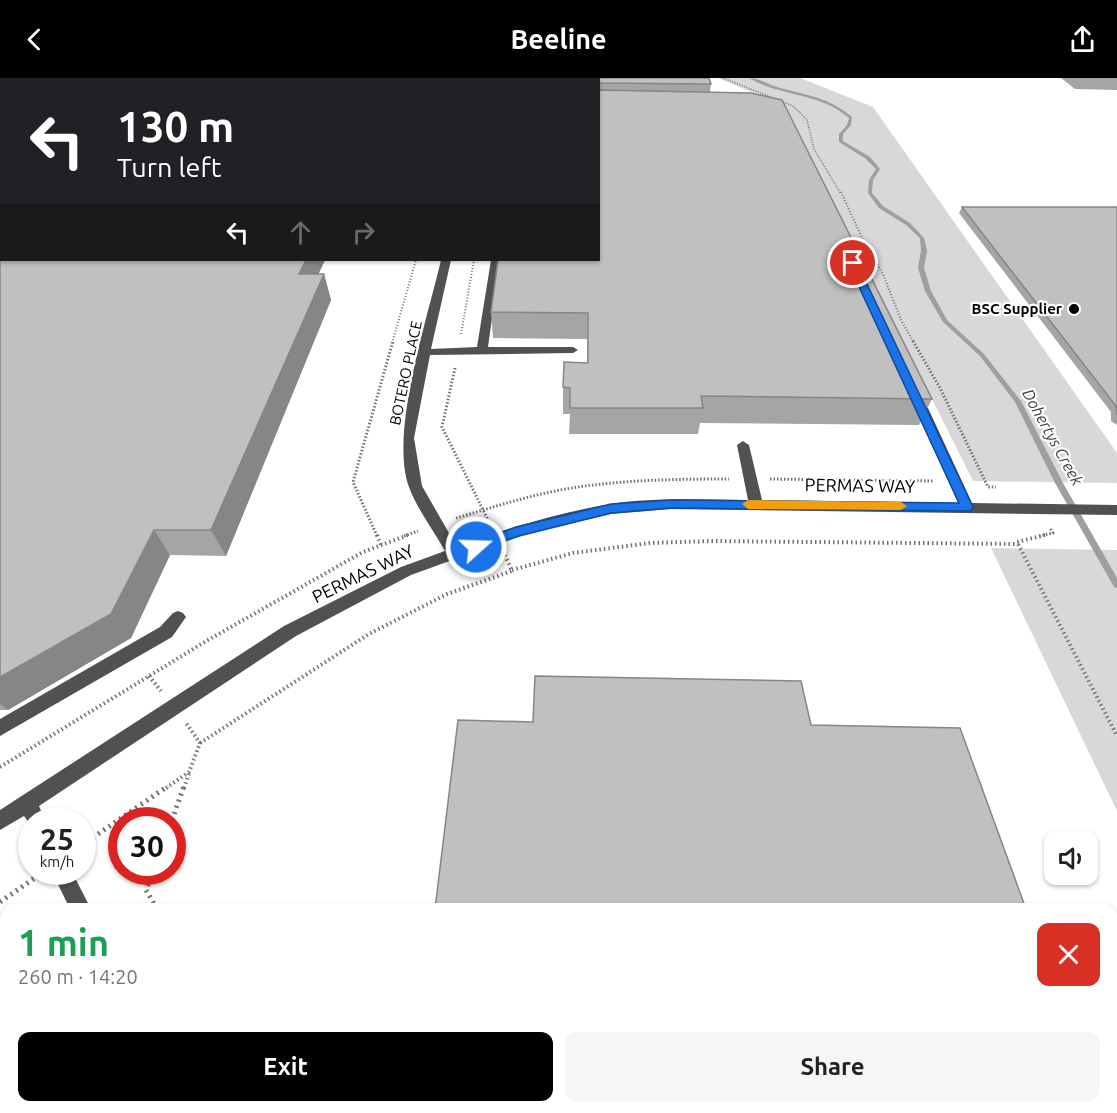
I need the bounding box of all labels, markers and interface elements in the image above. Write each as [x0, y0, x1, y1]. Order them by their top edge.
icon: back [18, 23, 51, 56]
icon: share [1066, 23, 1099, 56]
text: Beeline [510, 24, 607, 54]
icon: left [18, 102, 96, 180]
text: 130 m [117, 103, 234, 150]
text: Turn left [117, 152, 221, 182]
icon: left [221, 216, 254, 249]
icon: ahead [284, 216, 317, 249]
icon: right [347, 216, 380, 249]
pin [827, 237, 878, 288]
icon: arrive [836, 246, 869, 279]
place label: BSC Supplier [972, 300, 1063, 317]
marker: BSC Supplier [1067, 302, 1081, 316]
street label: BOTERO PLACE [386, 319, 425, 427]
water label: Dohertys Creek [1019, 386, 1087, 489]
street label: PERMAS WAY [805, 474, 916, 496]
position arrow [444, 515, 508, 579]
street label: PERMAS WAY [308, 540, 417, 606]
speed limit sign: 30 [108, 807, 186, 885]
text: 25 [40, 822, 74, 856]
map controls [1044, 831, 1098, 885]
button: sound [1044, 831, 1098, 885]
text: km/h [40, 853, 74, 870]
text: 1 min [18, 922, 109, 963]
button: close [1037, 923, 1100, 986]
text: 260 m · 14:20 [18, 965, 138, 988]
button: Exit [18, 1032, 553, 1101]
button: Share [565, 1032, 1100, 1101]

